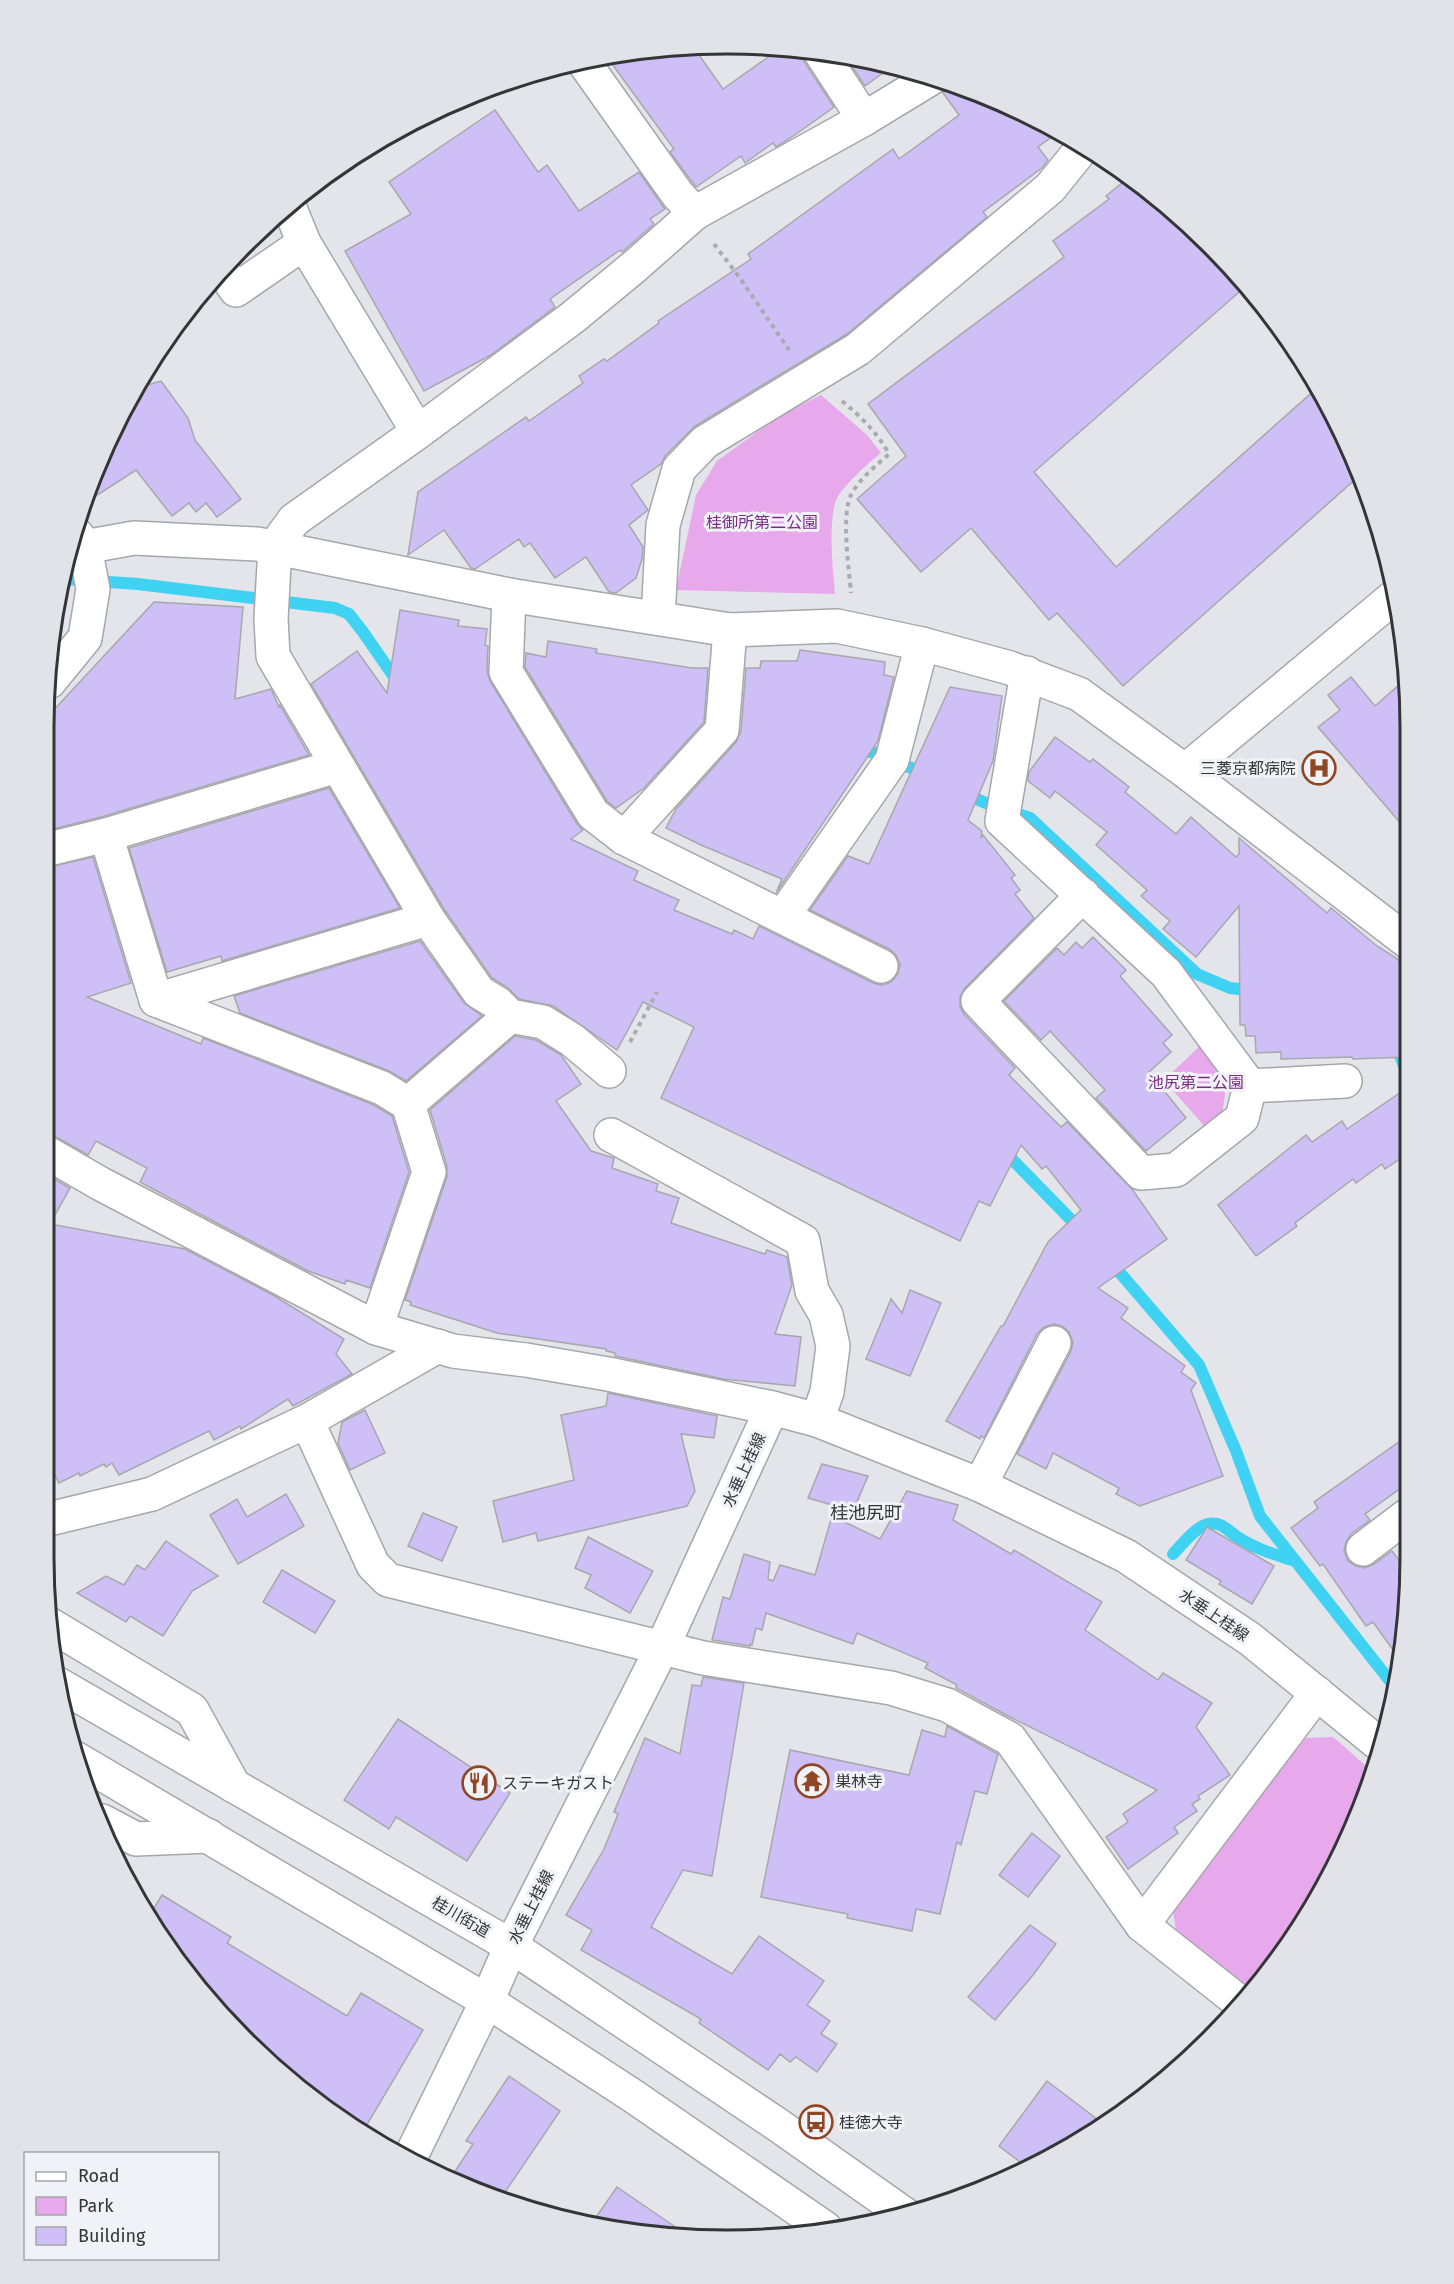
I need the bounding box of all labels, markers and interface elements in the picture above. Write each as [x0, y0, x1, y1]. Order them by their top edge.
park label: 桂御所第二公園 [706, 513, 818, 532]
hospital icon: 三菱京都病院 [1301, 750, 1337, 786]
place label: 三菱京都病院 [1200, 759, 1296, 778]
park label: 池尻第二公園 [1148, 1073, 1244, 1092]
street label: 水垂上桂線 [718, 1430, 770, 1510]
district label: 桂池尻町 [830, 1502, 902, 1524]
street label: 水垂上桂線 [1176, 1585, 1252, 1645]
temple icon: 巣林寺 [794, 1763, 830, 1799]
restaurant icon: ステーキガスト [461, 1765, 497, 1801]
place label: 巣林寺 [835, 1772, 883, 1791]
place label: ステーキガスト [502, 1774, 614, 1793]
street label: 水垂上桂線 [504, 1867, 558, 1947]
street label: 桂川街道 [429, 1893, 493, 1941]
bus stop icon: 桂徳大寺 [798, 2104, 834, 2140]
place label: 桂徳大寺 [839, 2113, 903, 2132]
legend [24, 2152, 219, 2260]
text: Road [78, 2165, 120, 2187]
text: Park [78, 2195, 114, 2217]
text: Building [78, 2225, 146, 2247]

